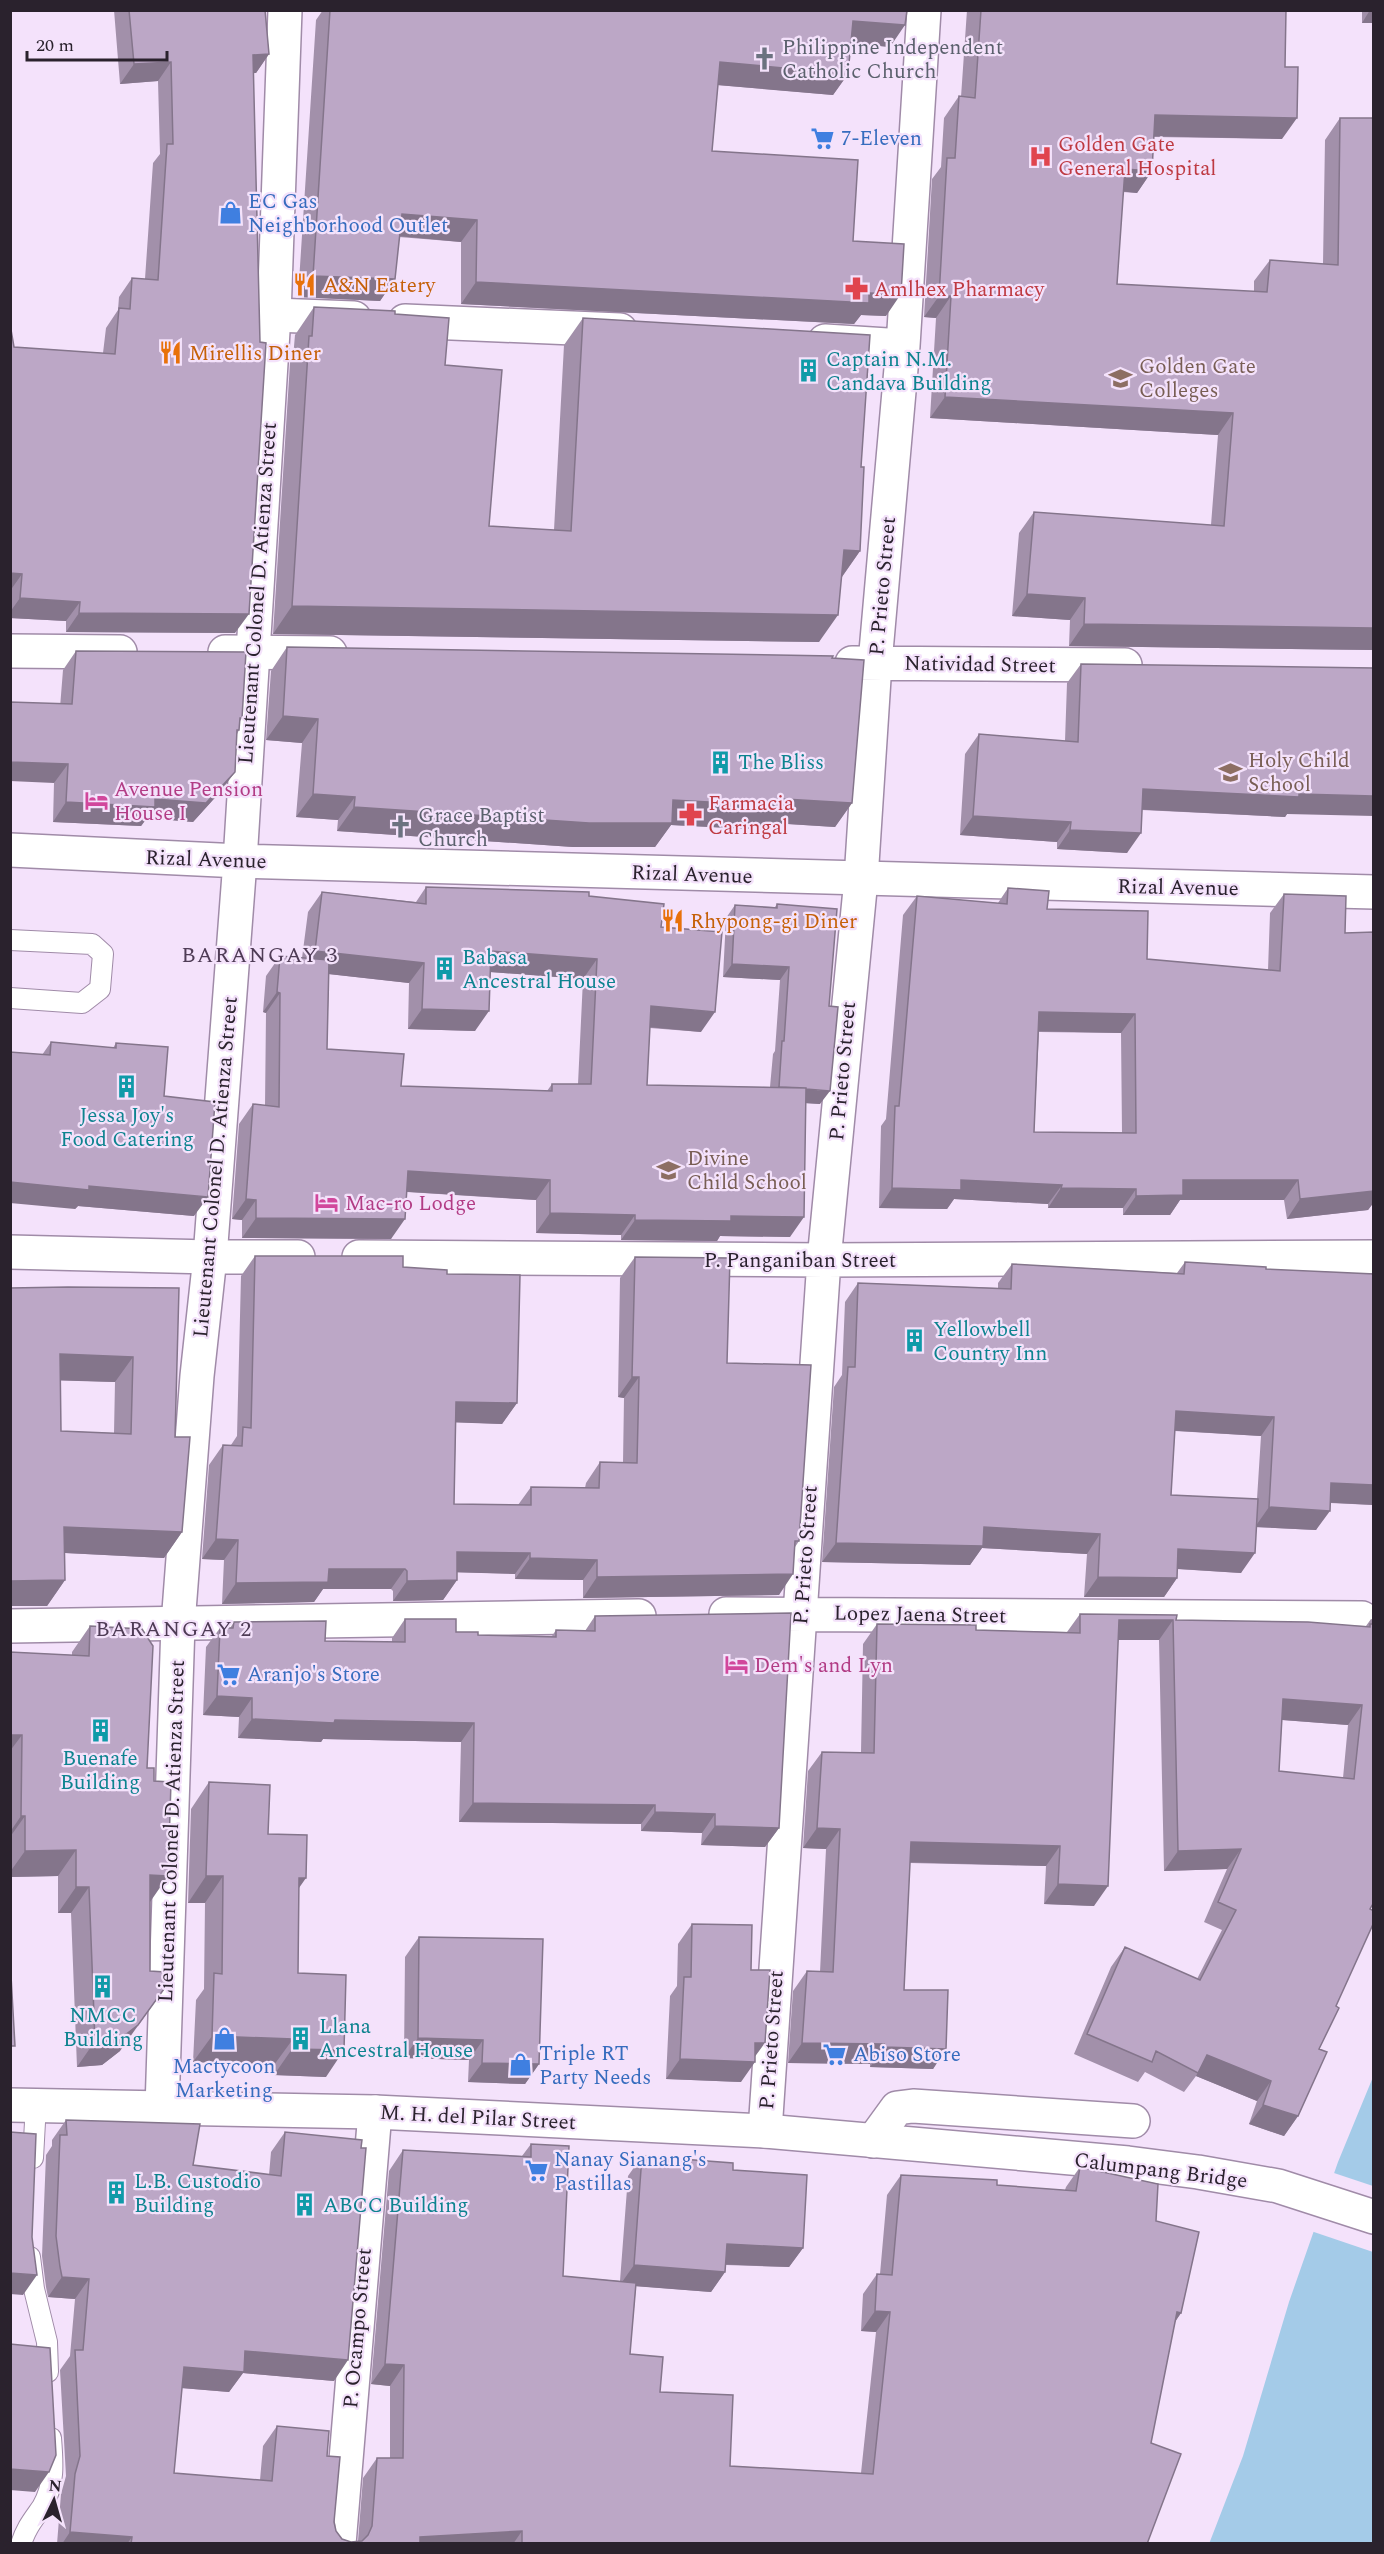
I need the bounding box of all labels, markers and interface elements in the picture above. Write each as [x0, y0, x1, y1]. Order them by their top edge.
scale bar [27, 24, 166, 62]
text: 20 m [36, 32, 74, 59]
place label: Philippine Independent Catholic Church [782, 32, 1003, 88]
church icon: Philippine Independent Catholic Church [751, 46, 777, 72]
place label: 7-Eleven [841, 123, 922, 155]
supermarket icon: 7-Eleven [810, 125, 836, 151]
place label: Golden Gate General Hospital [1058, 129, 1217, 185]
hospital icon: Golden Gate General Hospital [1027, 143, 1053, 169]
place label: EC Gas Neighborhood Outlet [248, 186, 448, 242]
shop icon: EC Gas Neighborhood Outlet [217, 200, 243, 226]
place label: A&N Eatery [323, 270, 436, 302]
restaurant icon: A&N Eatery [292, 272, 318, 298]
place label: Amlhex Pharmacy [874, 274, 1045, 306]
pharmacy icon: Amlhex Pharmacy [843, 276, 869, 302]
place label: Mirellis Diner [189, 338, 321, 370]
restaurant icon: Mirellis Diner [158, 340, 184, 366]
place label: Captain N.M. Candava Building [826, 344, 992, 400]
place label: Golden Gate Colleges [1139, 351, 1256, 407]
building icon: Captain N.M. Candava Building [795, 358, 821, 384]
school or university icon: Golden Gate Colleges [1108, 365, 1134, 391]
street label: Lieutenant Colonel D. Atienza Street [230, 421, 286, 765]
street label: P. Prieto Street [861, 515, 905, 657]
street label: Natividad Street [904, 648, 1056, 682]
place label: Holy Child School [1248, 745, 1350, 801]
place label: The Bliss [738, 747, 824, 779]
building icon: The Bliss [707, 749, 733, 775]
school or university icon: Holy Child School [1217, 759, 1243, 785]
place label: Avenue Pension House I [114, 774, 263, 830]
hotel icon: Avenue Pension House I [83, 788, 109, 814]
place label: Farmacia Caringal [708, 788, 795, 844]
place label: Grace Baptist Church [418, 800, 545, 856]
pharmacy icon: Farmacia Caringal [677, 802, 703, 828]
church icon: Grace Baptist Church [387, 814, 413, 840]
street label: Rizal Avenue [145, 842, 267, 878]
street label: Rizal Avenue [631, 857, 753, 893]
street label: Rizal Avenue [1117, 871, 1239, 905]
place label: Rhypong-gi Diner [690, 906, 857, 938]
restaurant icon: Rhypong-gi Diner [659, 908, 685, 934]
district label: BARANGAY 3 [181, 939, 339, 972]
place label: Babasa Ancestral House [462, 942, 616, 998]
building icon: Babasa Ancestral House [431, 956, 457, 982]
street label: Lieutenant Colonel D. Atienza Street [185, 995, 247, 1339]
street label: P. Prieto Street [821, 1000, 865, 1142]
building icon: Jessa Joy's Food Catering [114, 1074, 140, 1100]
place label: Jessa Joy's Food Catering [60, 1100, 194, 1156]
place label: Divine Child School [687, 1143, 807, 1199]
school or university icon: Divine Child School [656, 1157, 682, 1183]
place label: Mac-ro Lodge [345, 1188, 476, 1220]
hotel icon: Mac-ro Lodge [314, 1190, 340, 1216]
street label: P. Panganiban Street [704, 1245, 896, 1277]
place label: Yellowbell Country Inn [933, 1314, 1048, 1370]
building icon: Yellowbell Country Inn [902, 1328, 928, 1354]
street label: P. Prieto Street [785, 1484, 827, 1626]
street label: Lopez Jaena Street [833, 1597, 1007, 1633]
district label: BARANGAY 2 [95, 1613, 253, 1646]
place label: Dem's and Lyn [754, 1650, 893, 1682]
hotel icon: Dem's and Lyn [723, 1652, 749, 1678]
street label: Lieutenant Colonel D. Atienza Street [150, 1659, 194, 2003]
place label: Aranjo's Store [247, 1659, 380, 1691]
supermarket icon: Aranjo's Store [216, 1661, 242, 1687]
building icon: Buenafe Building [87, 1717, 113, 1743]
place label: Buenafe Building [60, 1743, 140, 1799]
street label: P. Prieto Street [751, 1969, 793, 2111]
building icon: NMCC Building [90, 1974, 116, 2000]
place label: NMCC Building [63, 2000, 143, 2056]
place label: Llana Ancestral House [319, 2011, 473, 2067]
shop icon: Mactycoon Marketing [211, 2025, 237, 2051]
building icon: Llana Ancestral House [288, 2025, 314, 2051]
place label: Triple RT Party Needs [539, 2038, 651, 2094]
place label: Abiso Store [853, 2039, 961, 2071]
supermarket icon: Abiso Store [822, 2041, 848, 2067]
place label: Mactycoon Marketing [172, 2051, 276, 2107]
shop icon: Triple RT Party Needs [508, 2052, 534, 2078]
street label: M. H. del Pilar Street [379, 2097, 577, 2139]
place label: Nanay Sianang's Pastillas [554, 2144, 707, 2200]
street label: Calumpang Bridge [1072, 2144, 1249, 2198]
supermarket icon: Nanay Sianang's Pastillas [523, 2158, 549, 2184]
place label: L.B. Custodio Building [134, 2166, 261, 2222]
building icon: L.B. Custodio Building [103, 2180, 129, 2206]
place label: ABCC Building [323, 2190, 469, 2222]
building icon: ABCC Building [292, 2192, 318, 2218]
street label: P. Ocampo Street [335, 2246, 381, 2410]
north arrow [24, 2470, 84, 2530]
text: N [48, 2474, 63, 2499]

